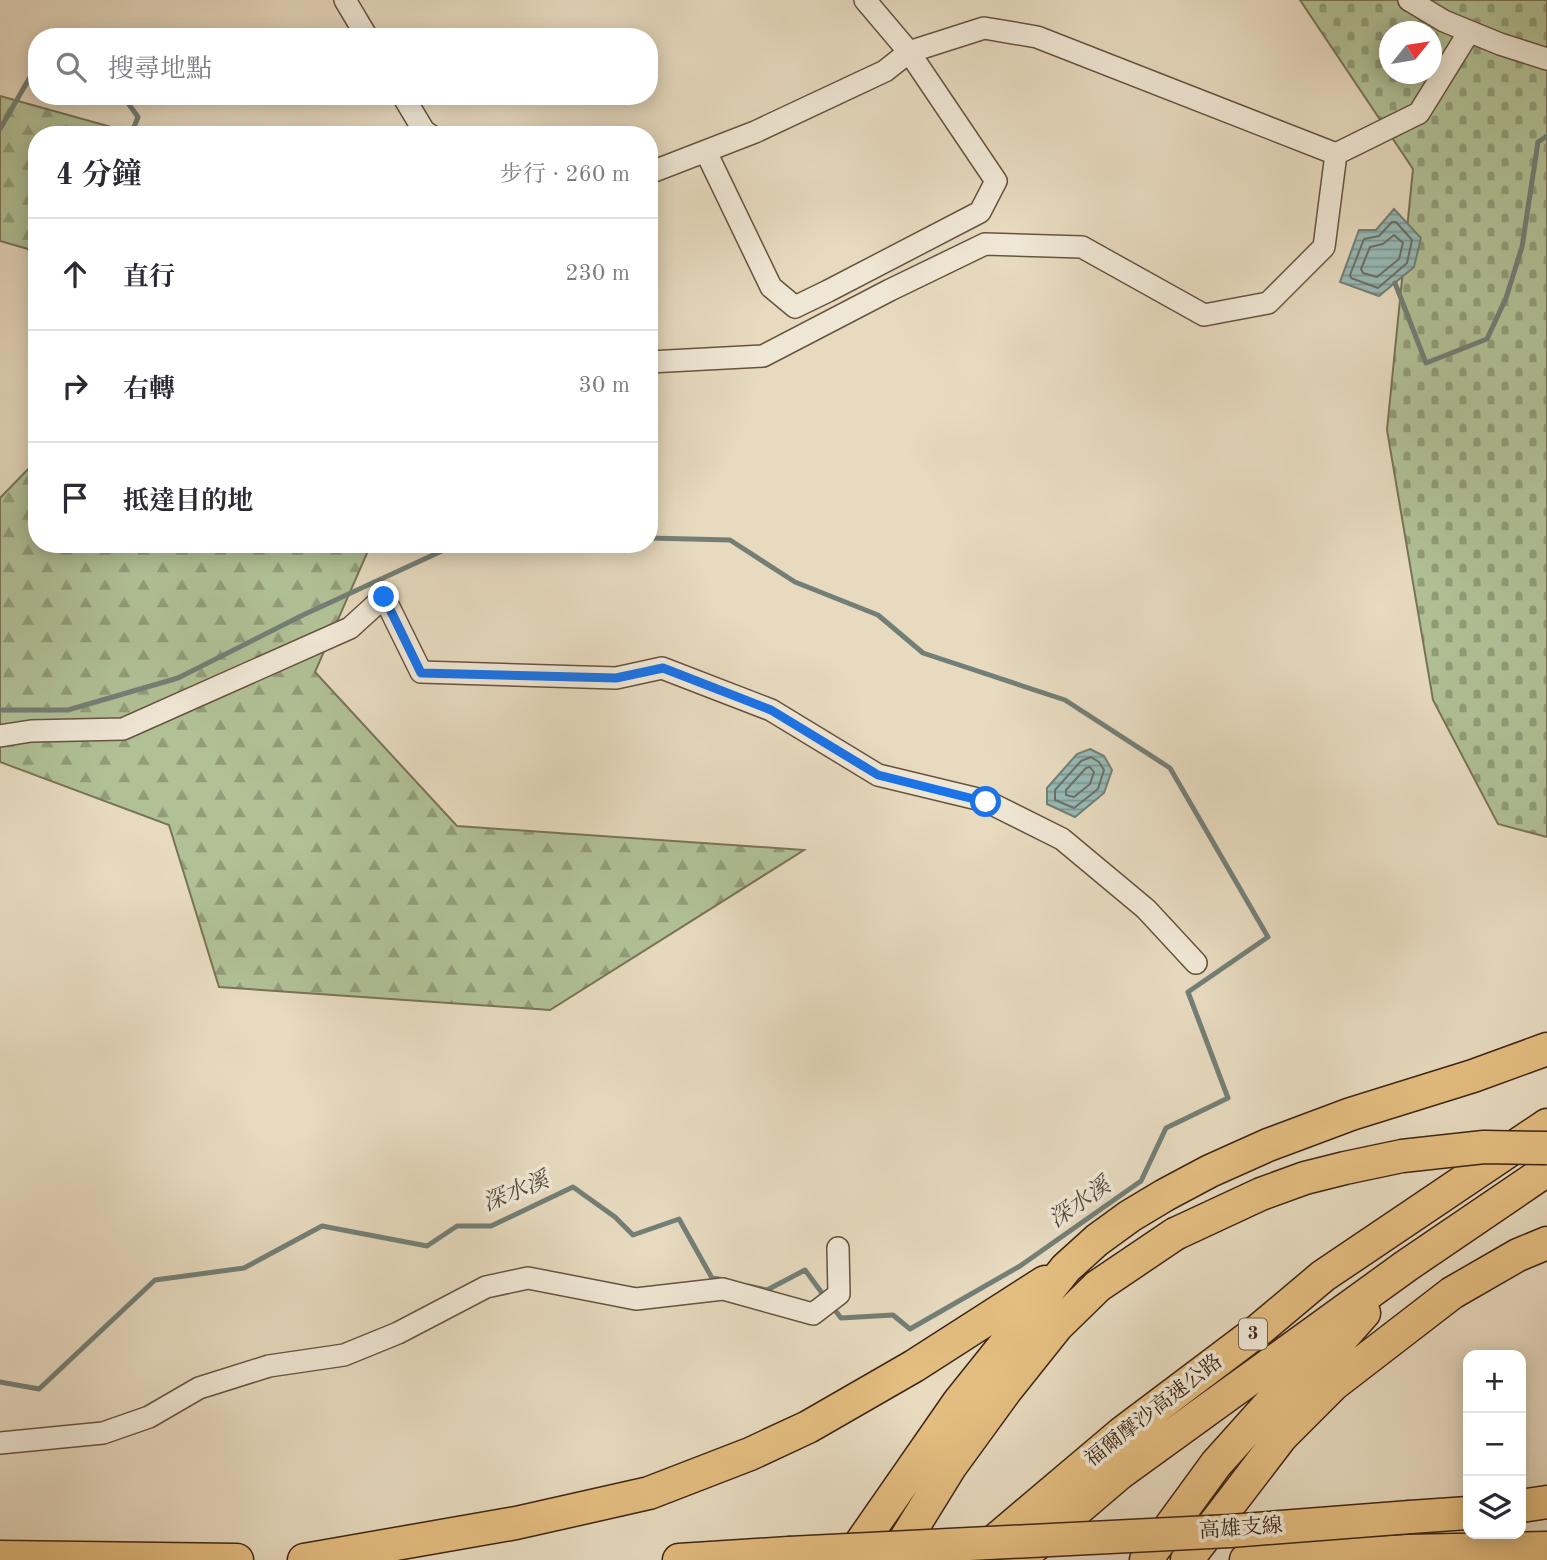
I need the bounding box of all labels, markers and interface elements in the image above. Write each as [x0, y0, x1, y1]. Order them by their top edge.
north arrow [1379, 21, 1442, 84]
search box [28, 28, 658, 105]
icon: search [52, 48, 90, 86]
text: 搜尋地點 [108, 57, 212, 83]
text: 4 分鐘 [56, 161, 142, 191]
text: 步行 · 260 m [500, 163, 630, 186]
icon: ahead [56, 255, 94, 293]
text: 230 m [565, 262, 630, 285]
text: 直行 [123, 265, 175, 291]
icon: right [56, 367, 94, 405]
text: 30 m [579, 374, 630, 397]
text: 右轉 [123, 377, 175, 403]
icon: arrive [56, 479, 94, 517]
text: 抵達目的地 [123, 489, 253, 515]
route end [368, 581, 399, 612]
route start [970, 786, 1001, 817]
water label: 深水溪 [479, 1165, 555, 1216]
water label: 深水溪 [1044, 1170, 1117, 1232]
road number: 3 [1239, 1318, 1267, 1350]
street label: 福爾摩沙高速公路 [1079, 1349, 1227, 1471]
map controls [1463, 1350, 1526, 1539]
button: + [1463, 1350, 1526, 1413]
button: − [1463, 1413, 1526, 1476]
button: layers [1463, 1476, 1526, 1539]
street label: 高雄支線 [1198, 1514, 1284, 1542]

